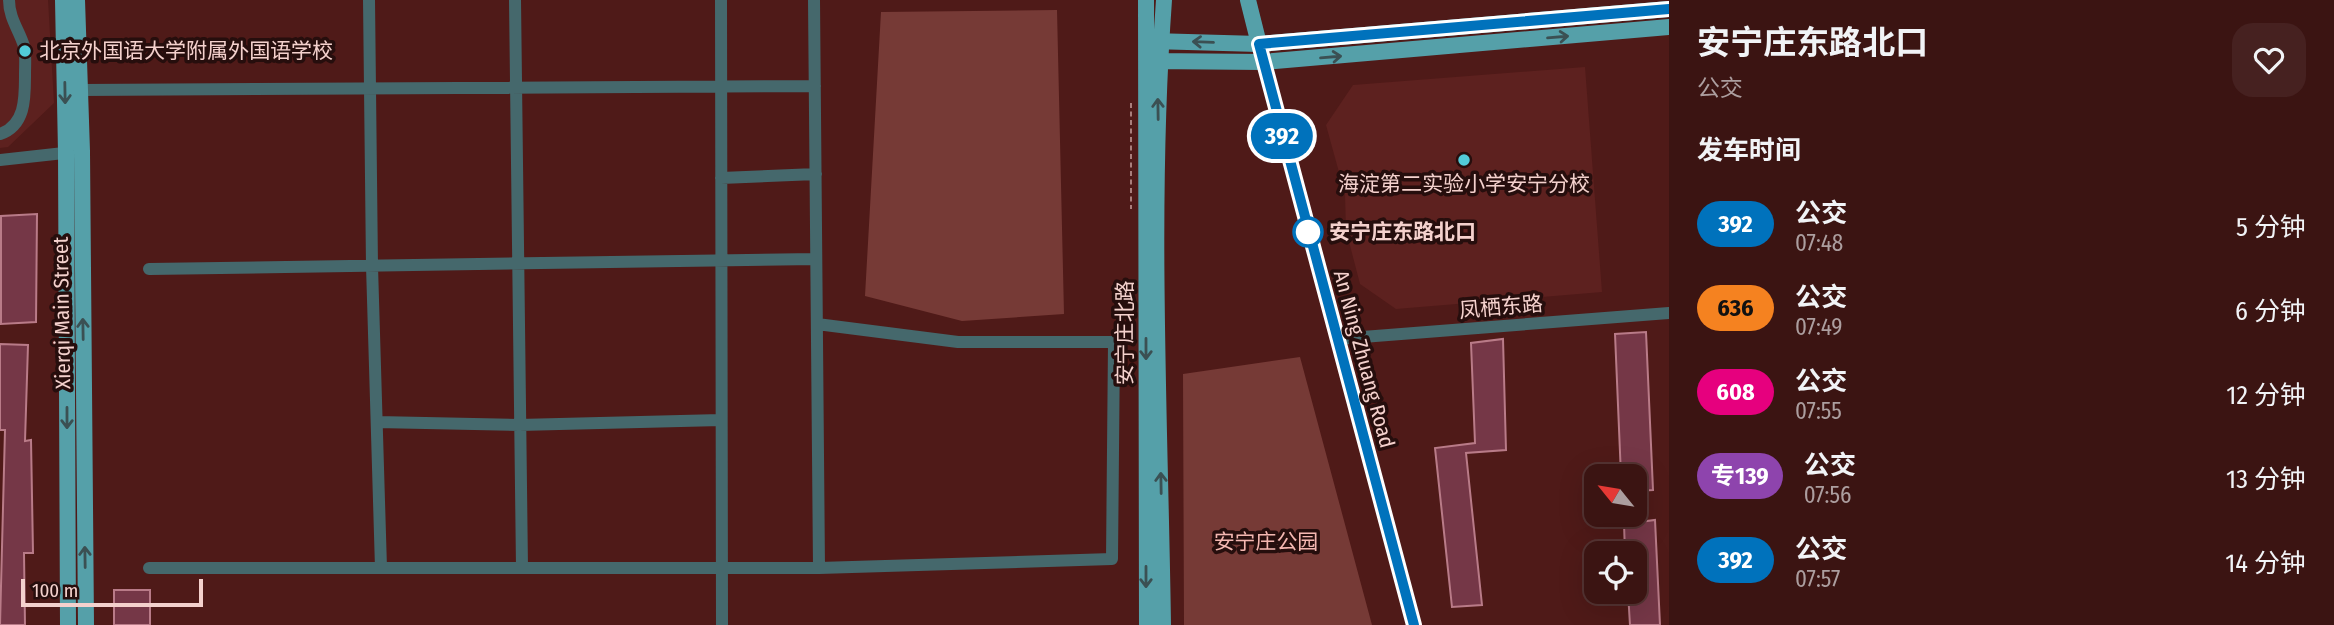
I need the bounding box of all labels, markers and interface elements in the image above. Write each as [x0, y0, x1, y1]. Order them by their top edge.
text: 安宁庄东路北口 [1697, 23, 1928, 63]
button: heart [2232, 23, 2306, 97]
one-way arrow [1546, 30, 1569, 43]
one-way arrow [1191, 36, 1214, 49]
place label: 北京外国语大学附属外国语学校 [39, 38, 333, 64]
marker: 北京外国语大学附属外国语学校 [17, 43, 33, 59]
one-way arrow [1320, 50, 1342, 63]
text: 公交 [1697, 74, 1743, 102]
one-way arrow [58, 81, 71, 104]
one-way arrow [1151, 98, 1165, 121]
line badge: 392 [1242, 113, 1322, 159]
text: 392 [1265, 122, 1299, 150]
text: 发车时间 [1697, 135, 1801, 166]
marker: 海淀第二实验小学安宁分校 [1456, 152, 1472, 168]
place label: 海淀第二实验小学安宁分校 [1338, 171, 1590, 197]
text: 公交 [1795, 198, 1847, 229]
text: 392 [1718, 210, 1753, 238]
text: 5 分钟 [2236, 212, 2306, 243]
marker: 安宁庄东路北口 [1293, 217, 1323, 247]
place label: 安宁庄东路北口 [1329, 219, 1476, 245]
text: 07:48 [1795, 229, 1843, 257]
street label: Xierqi Main Street [48, 237, 76, 389]
street label: An Ning Zhuang Road [1328, 267, 1400, 451]
street label: 安宁庄北路 [1112, 281, 1138, 386]
text: 公交 [1795, 282, 1847, 313]
street label: 凤栖东路 [1458, 290, 1544, 324]
text: 636 [1717, 294, 1754, 322]
text: 6 分钟 [2235, 296, 2306, 327]
text: 07:49 [1795, 313, 1843, 341]
one-way arrow [76, 318, 90, 341]
one-way arrow [1139, 338, 1153, 361]
text: 公交 [1795, 366, 1847, 397]
text: 608 [1716, 378, 1755, 406]
text: 12 分钟 [2226, 380, 2306, 411]
text: 07:55 [1795, 397, 1842, 425]
one-way arrow [60, 406, 74, 429]
text: 公交 [1804, 450, 1856, 481]
text: 专139 [1711, 462, 1769, 490]
north arrow [1584, 464, 1647, 527]
map controls [1584, 464, 1647, 604]
text: 13 分钟 [2226, 464, 2306, 495]
one-way arrow [1154, 472, 1168, 495]
text: 07:56 [1804, 481, 1852, 509]
park label: 安宁庄公园 [1214, 529, 1319, 555]
text: 公交 [1795, 534, 1847, 565]
button: locate [1584, 541, 1647, 604]
one-way arrow [78, 546, 92, 569]
text: 392 [1718, 546, 1753, 574]
text: 14 分钟 [2225, 548, 2306, 579]
one-way arrow [1139, 565, 1153, 588]
text: 07:57 [1795, 565, 1840, 593]
scale bar [21, 576, 203, 608]
text: 100 m [32, 579, 78, 602]

